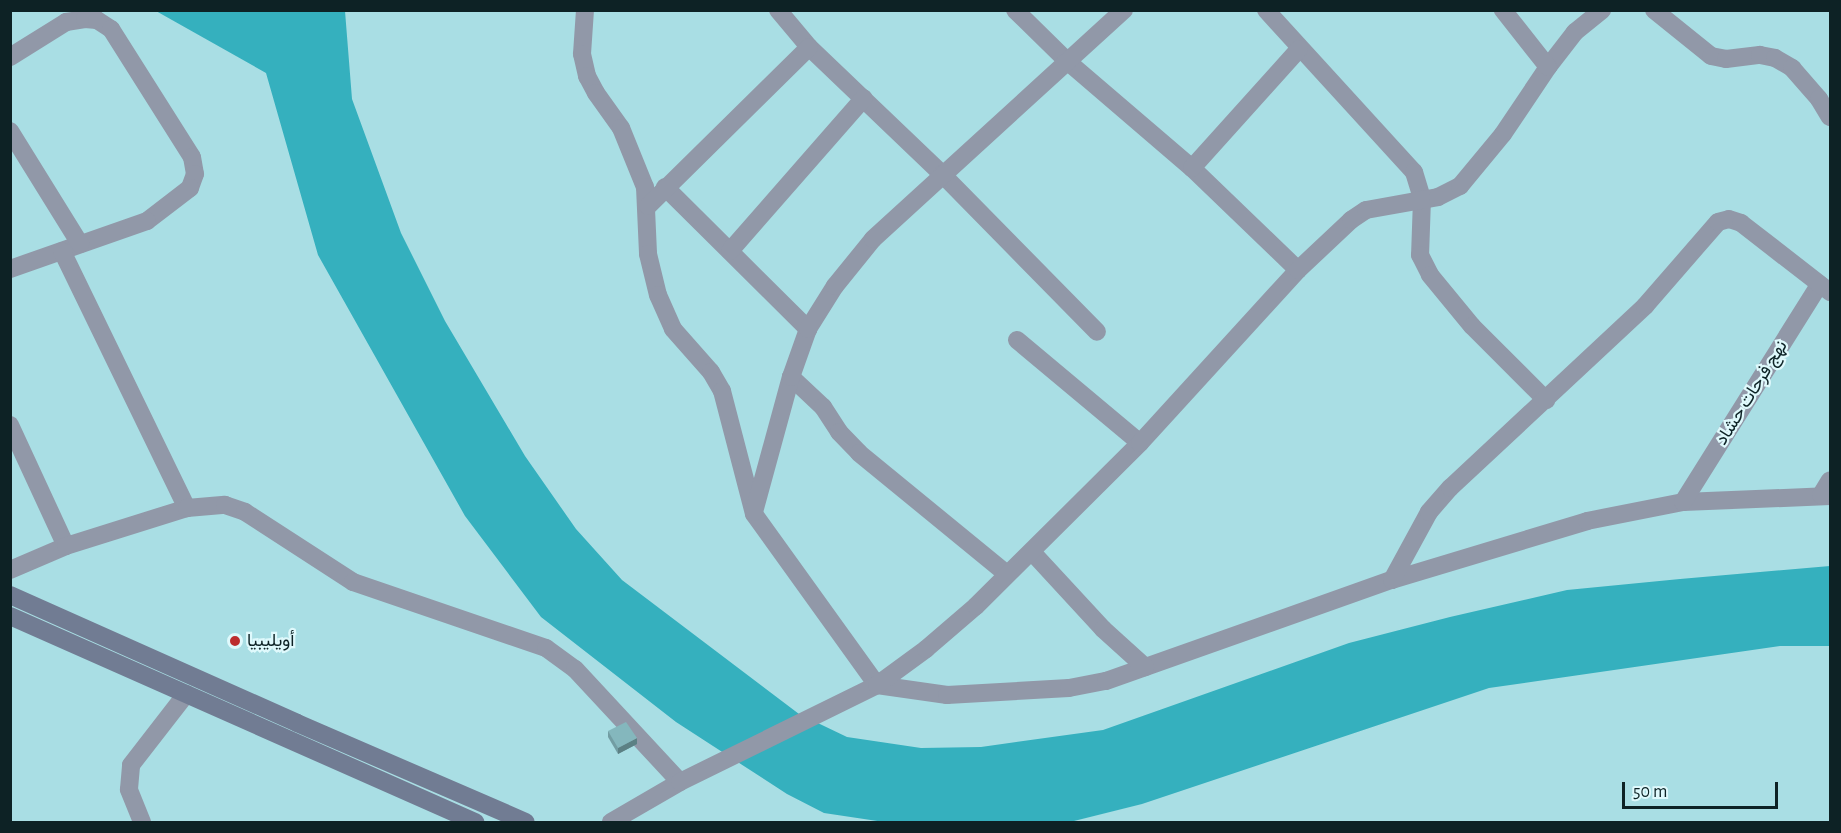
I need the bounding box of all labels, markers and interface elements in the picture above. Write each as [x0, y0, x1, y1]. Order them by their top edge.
street label: نهج فرحات حشاد [1711, 337, 1793, 449]
place label: أويليبيا [247, 630, 295, 652]
marker: أويليبيا [228, 634, 242, 648]
scale bar [1625, 770, 1781, 808]
text: 50 m [1633, 783, 1667, 801]

